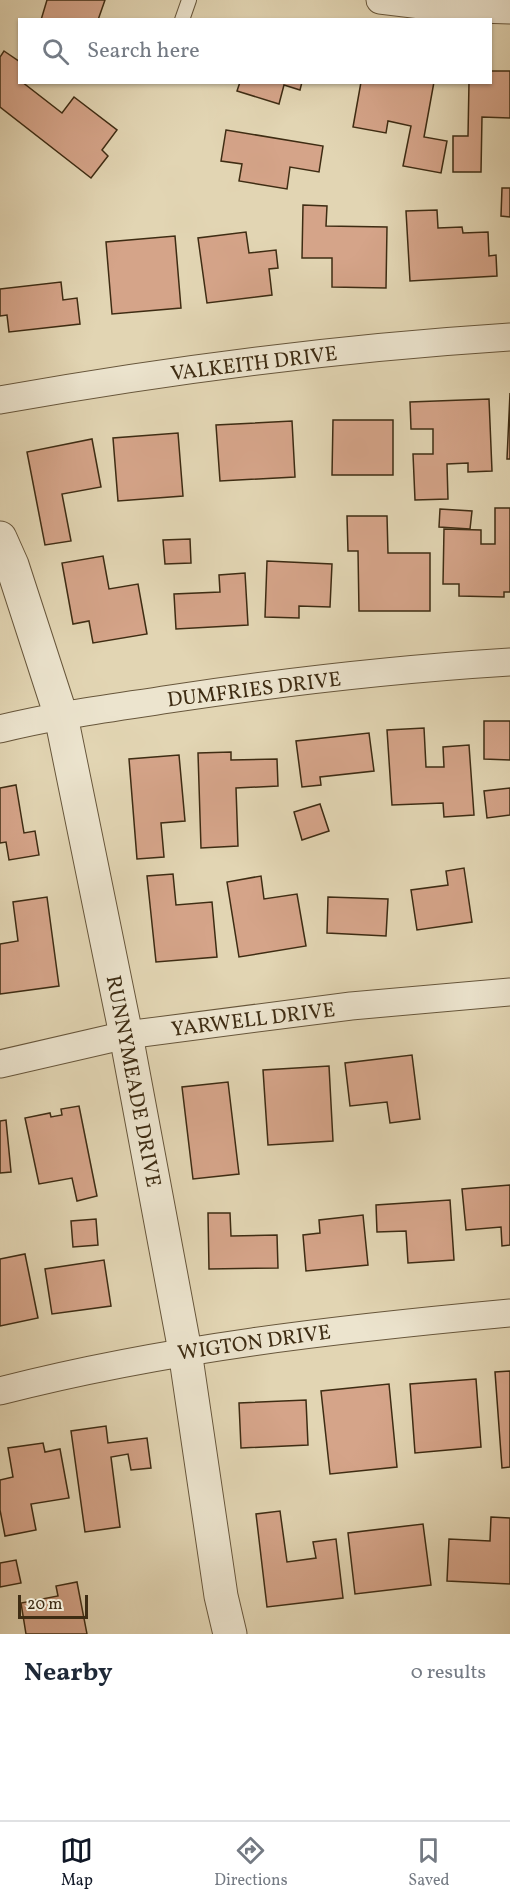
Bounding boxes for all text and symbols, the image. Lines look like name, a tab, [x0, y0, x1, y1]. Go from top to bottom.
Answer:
search box	[18, 18, 492, 84]
icon: search	[39, 35, 72, 68]
text: Search here	[87, 36, 200, 67]
street label: VALKEITH DRIVE	[169, 340, 339, 389]
street label: DUMFRIES DRIVE	[165, 665, 343, 716]
street label: RUNNYMEADE DRIVE	[98, 973, 167, 1190]
street label: YARWELL DRIVE	[170, 996, 337, 1045]
street label: WIGTON DRIVE	[176, 1318, 333, 1369]
scale bar	[18, 1592, 88, 1620]
text: 20 m	[27, 1594, 62, 1616]
text: Nearby	[24, 1655, 113, 1691]
text: 0 results	[411, 1659, 486, 1687]
tab: Map	[60, 1834, 93, 1892]
tab: Directions	[214, 1834, 288, 1892]
tab: Saved	[408, 1834, 450, 1892]

